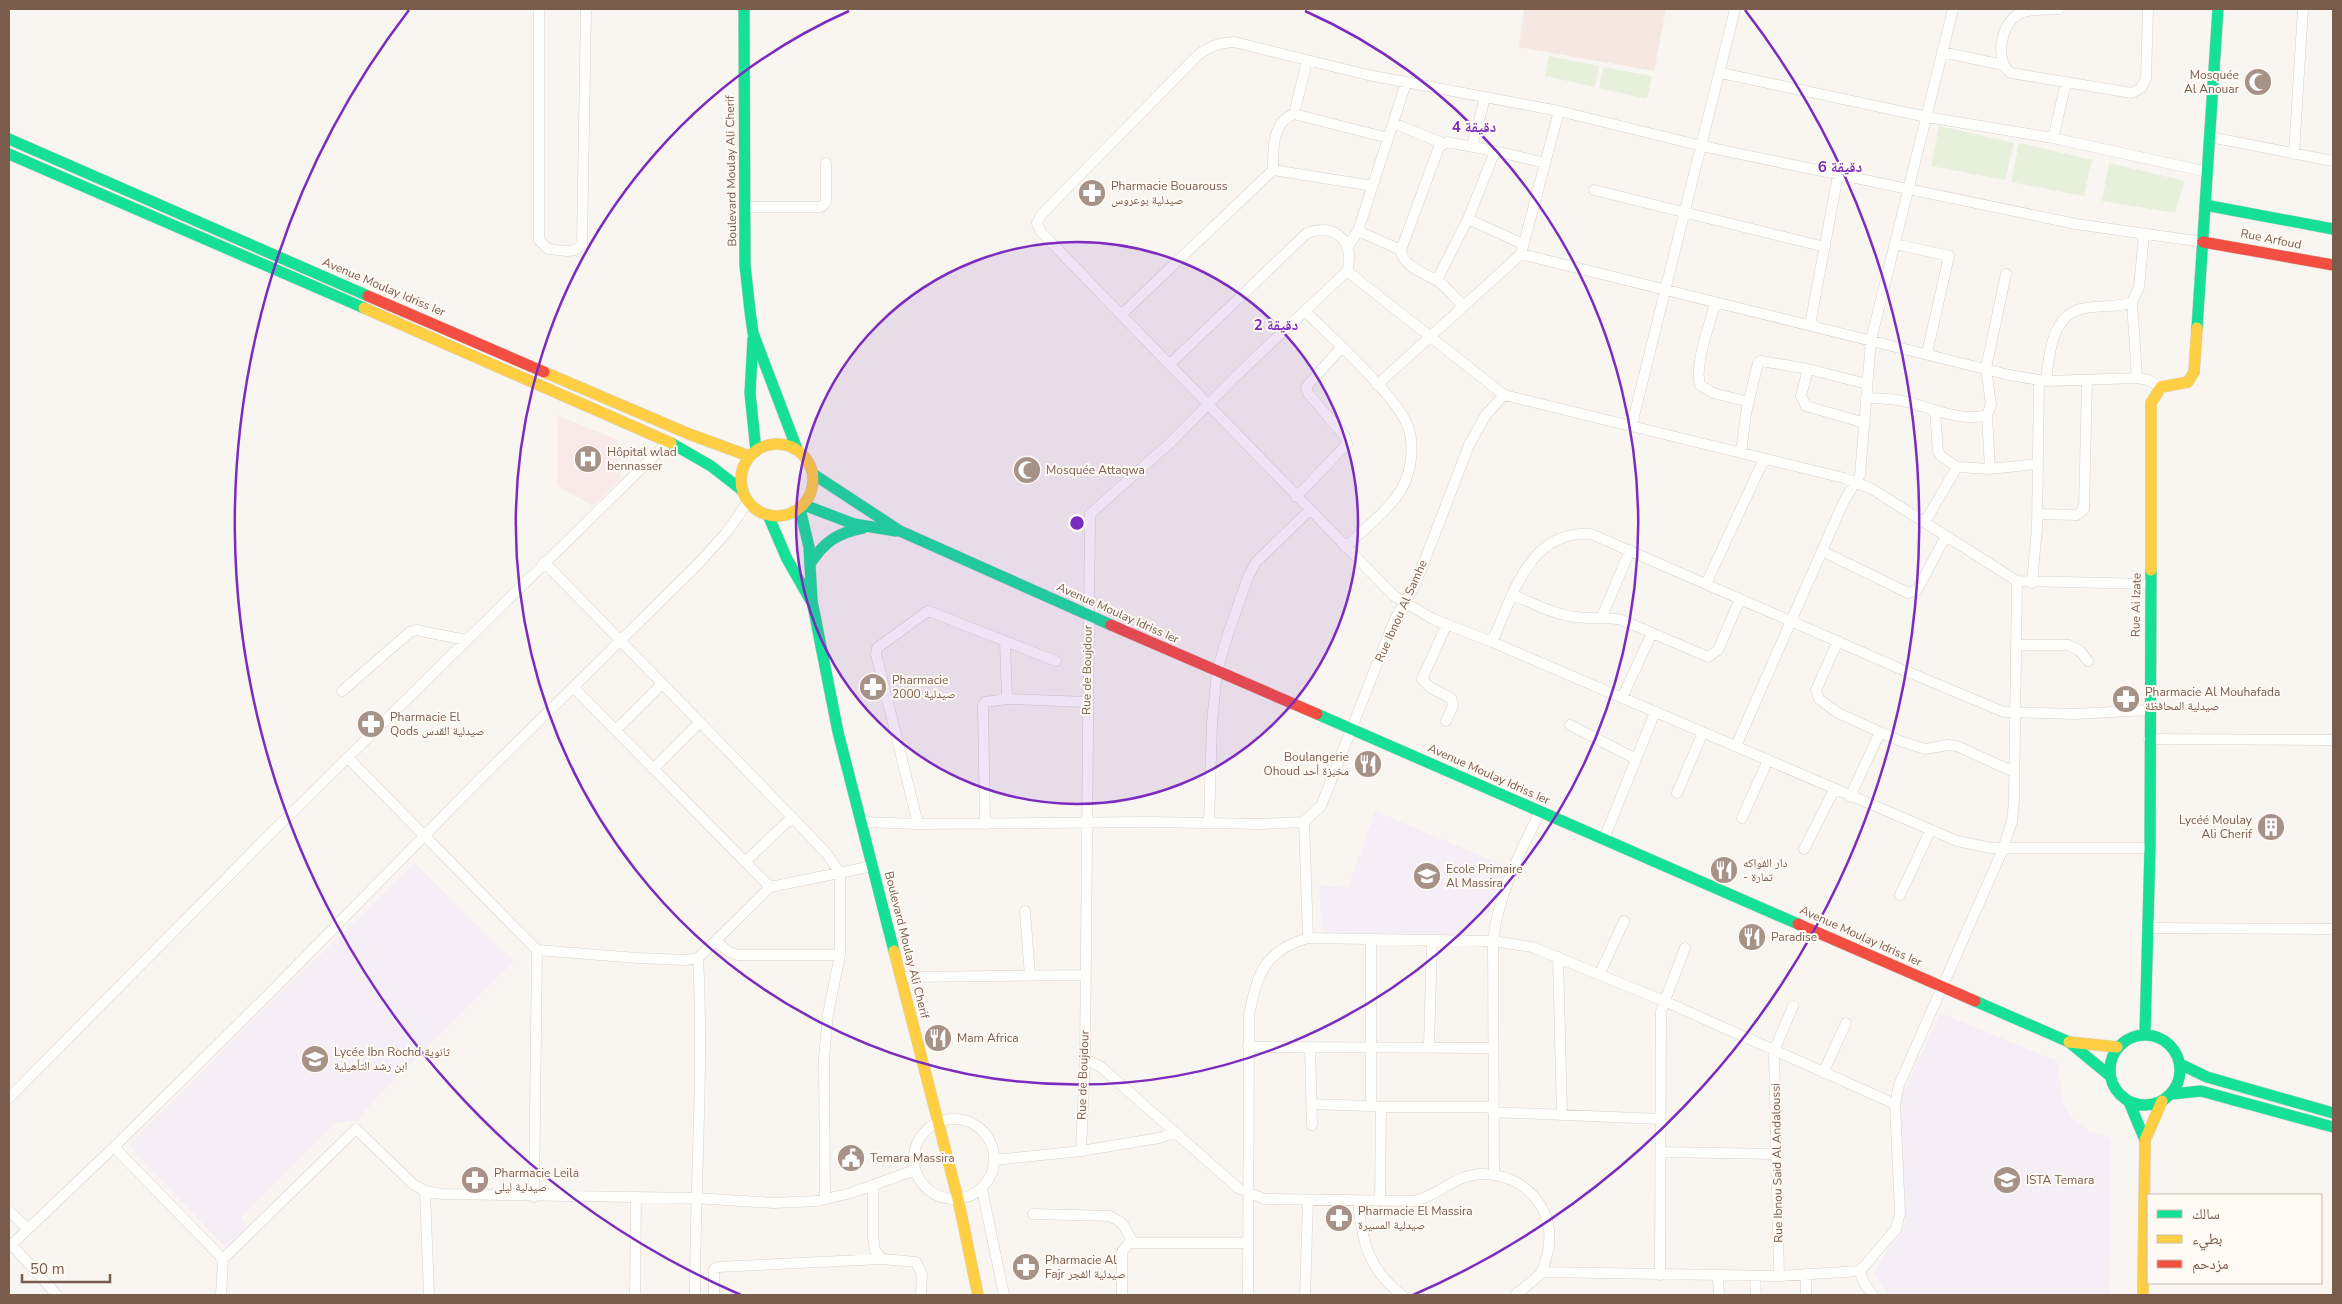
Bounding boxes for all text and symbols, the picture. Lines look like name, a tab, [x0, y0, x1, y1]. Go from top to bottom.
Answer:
place label: Mosquée Al Anouar	[2184, 67, 2240, 97]
mosque icon: Mosquée Al Anouar	[2243, 67, 2273, 97]
street label: Boulevard Moulay Ali Cherif	[722, 94, 740, 247]
text: 4 دقيقة	[1452, 117, 1496, 137]
text: 6 دقيقة	[1818, 157, 1862, 177]
pharmacy icon: Pharmacie Bouarouss صيدلية بوعروس	[1077, 178, 1107, 208]
place label: Pharmacie Bouarouss صيدلية بوعروس	[1111, 178, 1228, 208]
street label: Rue Arfoud	[2239, 225, 2303, 253]
street label: Avenue Moulay Idriss Ier	[320, 254, 449, 320]
text: 2 دقيقة	[1254, 315, 1298, 335]
hospital icon: Hôpital wlad bennasser	[573, 444, 603, 474]
place label: Hôpital wlad bennasser	[607, 444, 677, 474]
mosque icon: Mosquée Attaqwa	[1012, 455, 1042, 485]
place label: Mosquée Attaqwa	[1046, 462, 1145, 478]
centre of rings	[1068, 514, 1086, 532]
street label: Rue Ibnou Al Samhe	[1371, 557, 1431, 665]
street label: Rue Ai Izate	[2127, 573, 2145, 637]
street label: Avenue Moulay Idriss Ier	[1054, 579, 1182, 647]
street label: Rue de Boujdour	[1078, 624, 1096, 715]
pharmacy icon: Pharmacie 2000 صيدلية	[858, 672, 888, 702]
place label: Pharmacie 2000 صيدلية	[892, 672, 956, 702]
pharmacy icon: Pharmacie Al Mouhafada صيدلية المحافظة	[2111, 684, 2141, 714]
place label: Pharmacie Al Mouhafada صيدلية المحافظة	[2145, 684, 2280, 714]
pharmacy icon: Pharmacie El Qods صيدلية القدس	[356, 709, 386, 739]
place label: Pharmacie El Qods صيدلية القدس	[390, 709, 484, 739]
street label: Avenue Moulay Idriss Ier	[1425, 740, 1553, 808]
place label: Boulangerie Ohoud مخبزة أحد	[1264, 749, 1349, 779]
restaurant icon: Boulangerie Ohoud مخبزة أحد	[1353, 749, 1383, 779]
place label: Lycéé Moulay Ali Cherif	[2179, 812, 2253, 842]
building icon: Lycéé Moulay Ali Cherif	[2256, 812, 2286, 842]
restaurant icon: دار الفواكه - تمارة	[1709, 855, 1739, 885]
place label: دار الفواكه - تمارة	[1743, 855, 1787, 885]
school or university icon: Ecole Primaire Al Massira	[1412, 861, 1442, 891]
place label: Ecole Primaire Al Massira	[1446, 861, 1523, 891]
street label: Boulevard Moulay Ali Cherif	[881, 870, 933, 1021]
street label: Avenue Moulay Idriss Ier	[1797, 902, 1925, 970]
restaurant icon: Paradise	[1737, 922, 1767, 952]
place label: Paradise	[1771, 929, 1817, 945]
restaurant icon: Mam Africa	[923, 1023, 953, 1053]
street label: Rue de Boujdour	[1073, 1029, 1093, 1120]
place label: Mam Africa	[957, 1030, 1019, 1046]
school or university icon: Lycée Ibn Rochd ثانوية ابن رشد التأهيلية	[300, 1044, 330, 1074]
place label: Lycée Ibn Rochd ثانوية ابن رشد التأهيلية	[334, 1044, 451, 1074]
street label: Rue Ibnou Said Al Andaloussi	[1768, 1083, 1786, 1243]
public building icon: Temara Massira	[836, 1143, 866, 1173]
place label: Temara Massira	[870, 1150, 955, 1166]
pharmacy icon: Pharmacie Leila صيدلية ليلى	[460, 1165, 490, 1195]
place label: Pharmacie Leila صيدلية ليلى	[494, 1165, 579, 1195]
school or university icon: ISTA Temara	[1992, 1165, 2022, 1195]
place label: ISTA Temara	[2026, 1172, 2094, 1188]
legend	[2147, 1194, 2322, 1284]
pharmacy icon: Pharmacie El Massira صيدلية المسيرة	[1324, 1203, 1354, 1233]
place label: Pharmacie El Massira صيدلية المسيرة	[1358, 1203, 1473, 1233]
text: سالك	[2192, 1204, 2220, 1224]
text: بطيء	[2192, 1229, 2222, 1251]
scale bar	[22, 1252, 110, 1284]
pharmacy icon: Pharmacie Al Fajr صيدلية الفجر	[1011, 1252, 1041, 1282]
place label: Pharmacie Al Fajr صيدلية الفجر	[1045, 1252, 1126, 1282]
text: مزدحم	[2192, 1254, 2229, 1274]
text: 50 m	[30, 1259, 65, 1279]

